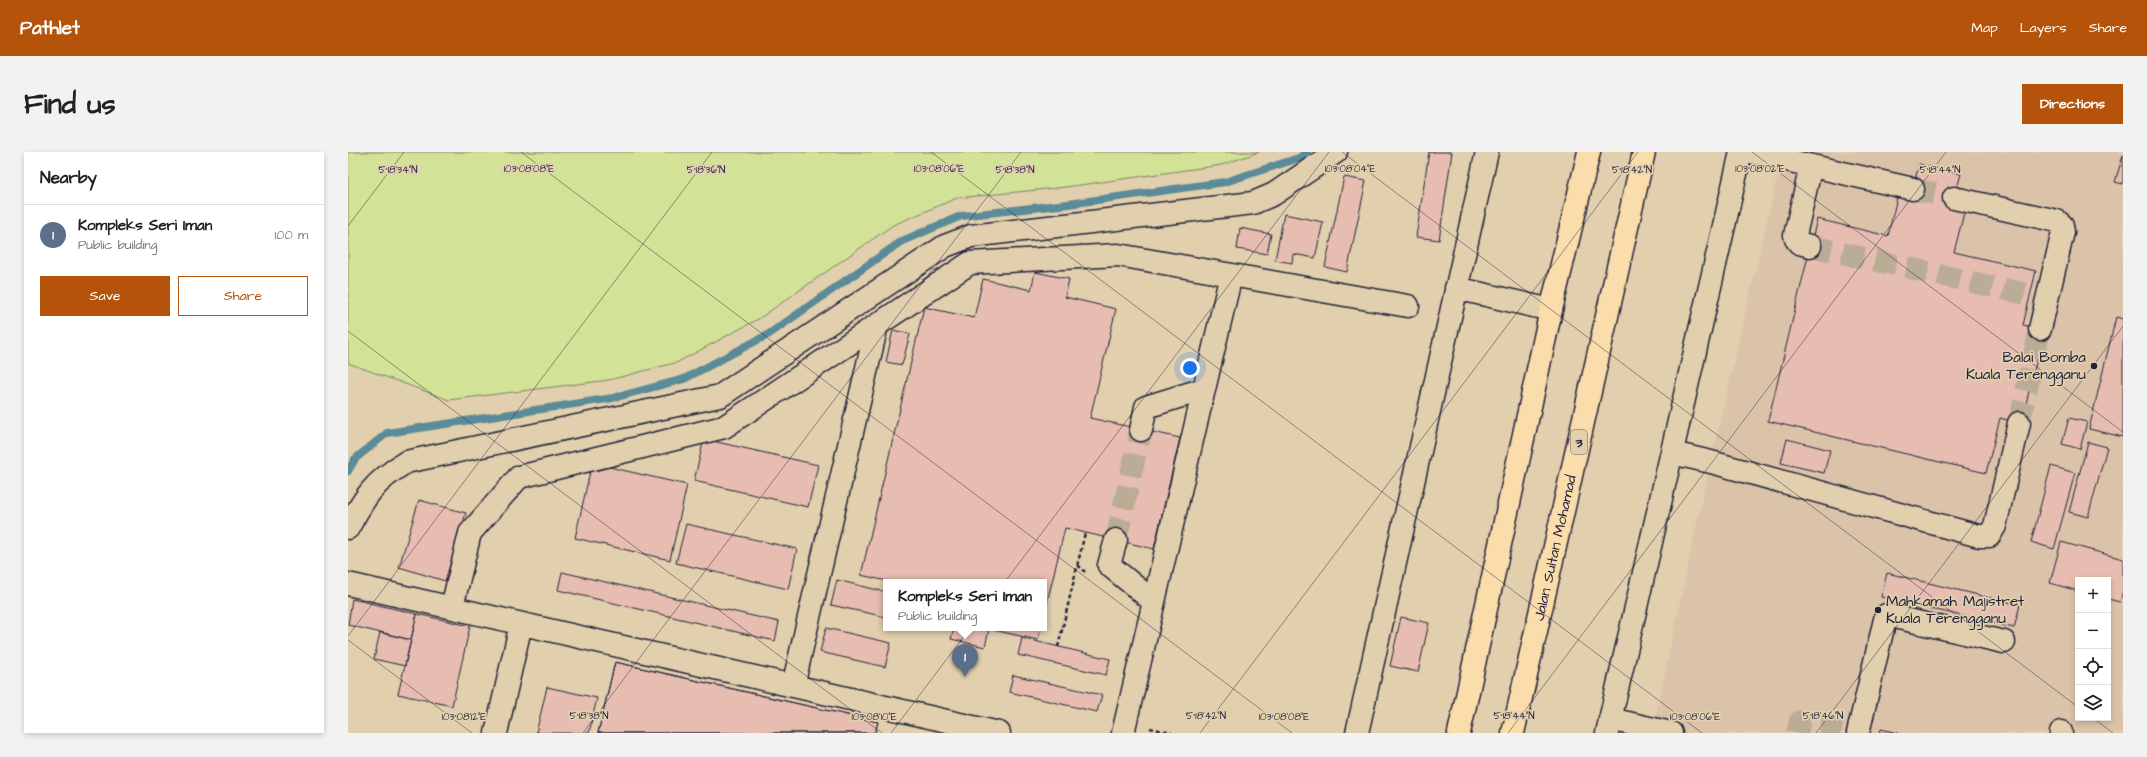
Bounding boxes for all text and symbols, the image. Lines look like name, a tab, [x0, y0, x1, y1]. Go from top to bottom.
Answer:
text: Pathlet	[20, 15, 80, 42]
text: Map	[1971, 18, 1998, 38]
text: Layers	[2020, 18, 2067, 38]
text: Share	[2089, 18, 2127, 38]
button: Directions	[2022, 84, 2123, 124]
text: Find us	[24, 85, 115, 124]
text: 103°08'08"E	[504, 162, 554, 176]
text: 103°08'06"E	[914, 162, 964, 176]
text: 103°08'04"E	[1325, 162, 1375, 176]
text: 103°08'02"E	[1735, 162, 1785, 176]
text: 5°18'34"N	[378, 163, 418, 177]
text: 5°18'36"N	[687, 163, 725, 177]
text: 5°18'38"N	[996, 163, 1034, 177]
text: 5°18'42"N	[1612, 163, 1652, 177]
text: 5°18'44"N	[1920, 163, 1960, 177]
text: Nearby	[40, 166, 97, 190]
text: Kompleks Seri Iman	[78, 215, 212, 236]
text: 1	[52, 226, 54, 244]
text: 100 m	[275, 226, 308, 244]
text: Public building	[78, 236, 157, 254]
button: Save	[40, 276, 170, 316]
button: Share	[178, 276, 308, 316]
place label: Balai Bomba Kuala Terengganu	[1966, 347, 2086, 386]
your location	[1180, 358, 1200, 378]
marker: Balai Bomba Kuala Terengganu	[2089, 361, 2099, 371]
road number: 3	[1571, 430, 1587, 454]
street label: Jalan Sultan Mohamad	[1529, 473, 1582, 623]
map controls	[2075, 577, 2111, 721]
button: +	[2075, 577, 2111, 613]
popup	[883, 579, 1047, 631]
text: Kompleks Seri Iman	[898, 586, 1032, 607]
place label: Mahkamah Majistret Kuala Terengganu	[1886, 591, 2024, 630]
marker: Mahkamah Majistret Kuala Terengganu	[1873, 605, 1883, 615]
text: Public building	[898, 607, 977, 625]
button: −	[2075, 613, 2111, 649]
pin: 1	[952, 644, 978, 677]
button: locate	[2075, 649, 2111, 685]
button: layers	[2075, 685, 2111, 721]
text: 5°18'38"N	[570, 709, 608, 723]
text: 5°18'42"N	[1186, 709, 1226, 723]
text: 5°18'44"N	[1494, 709, 1534, 723]
text: 5°18'46"N	[1803, 709, 1843, 723]
text: 103°08'12"E	[442, 710, 486, 724]
text: 103°08'10"E	[851, 710, 897, 724]
text: 103°08'08"E	[1259, 710, 1309, 724]
text: 103°08'06"E	[1670, 710, 1720, 724]

